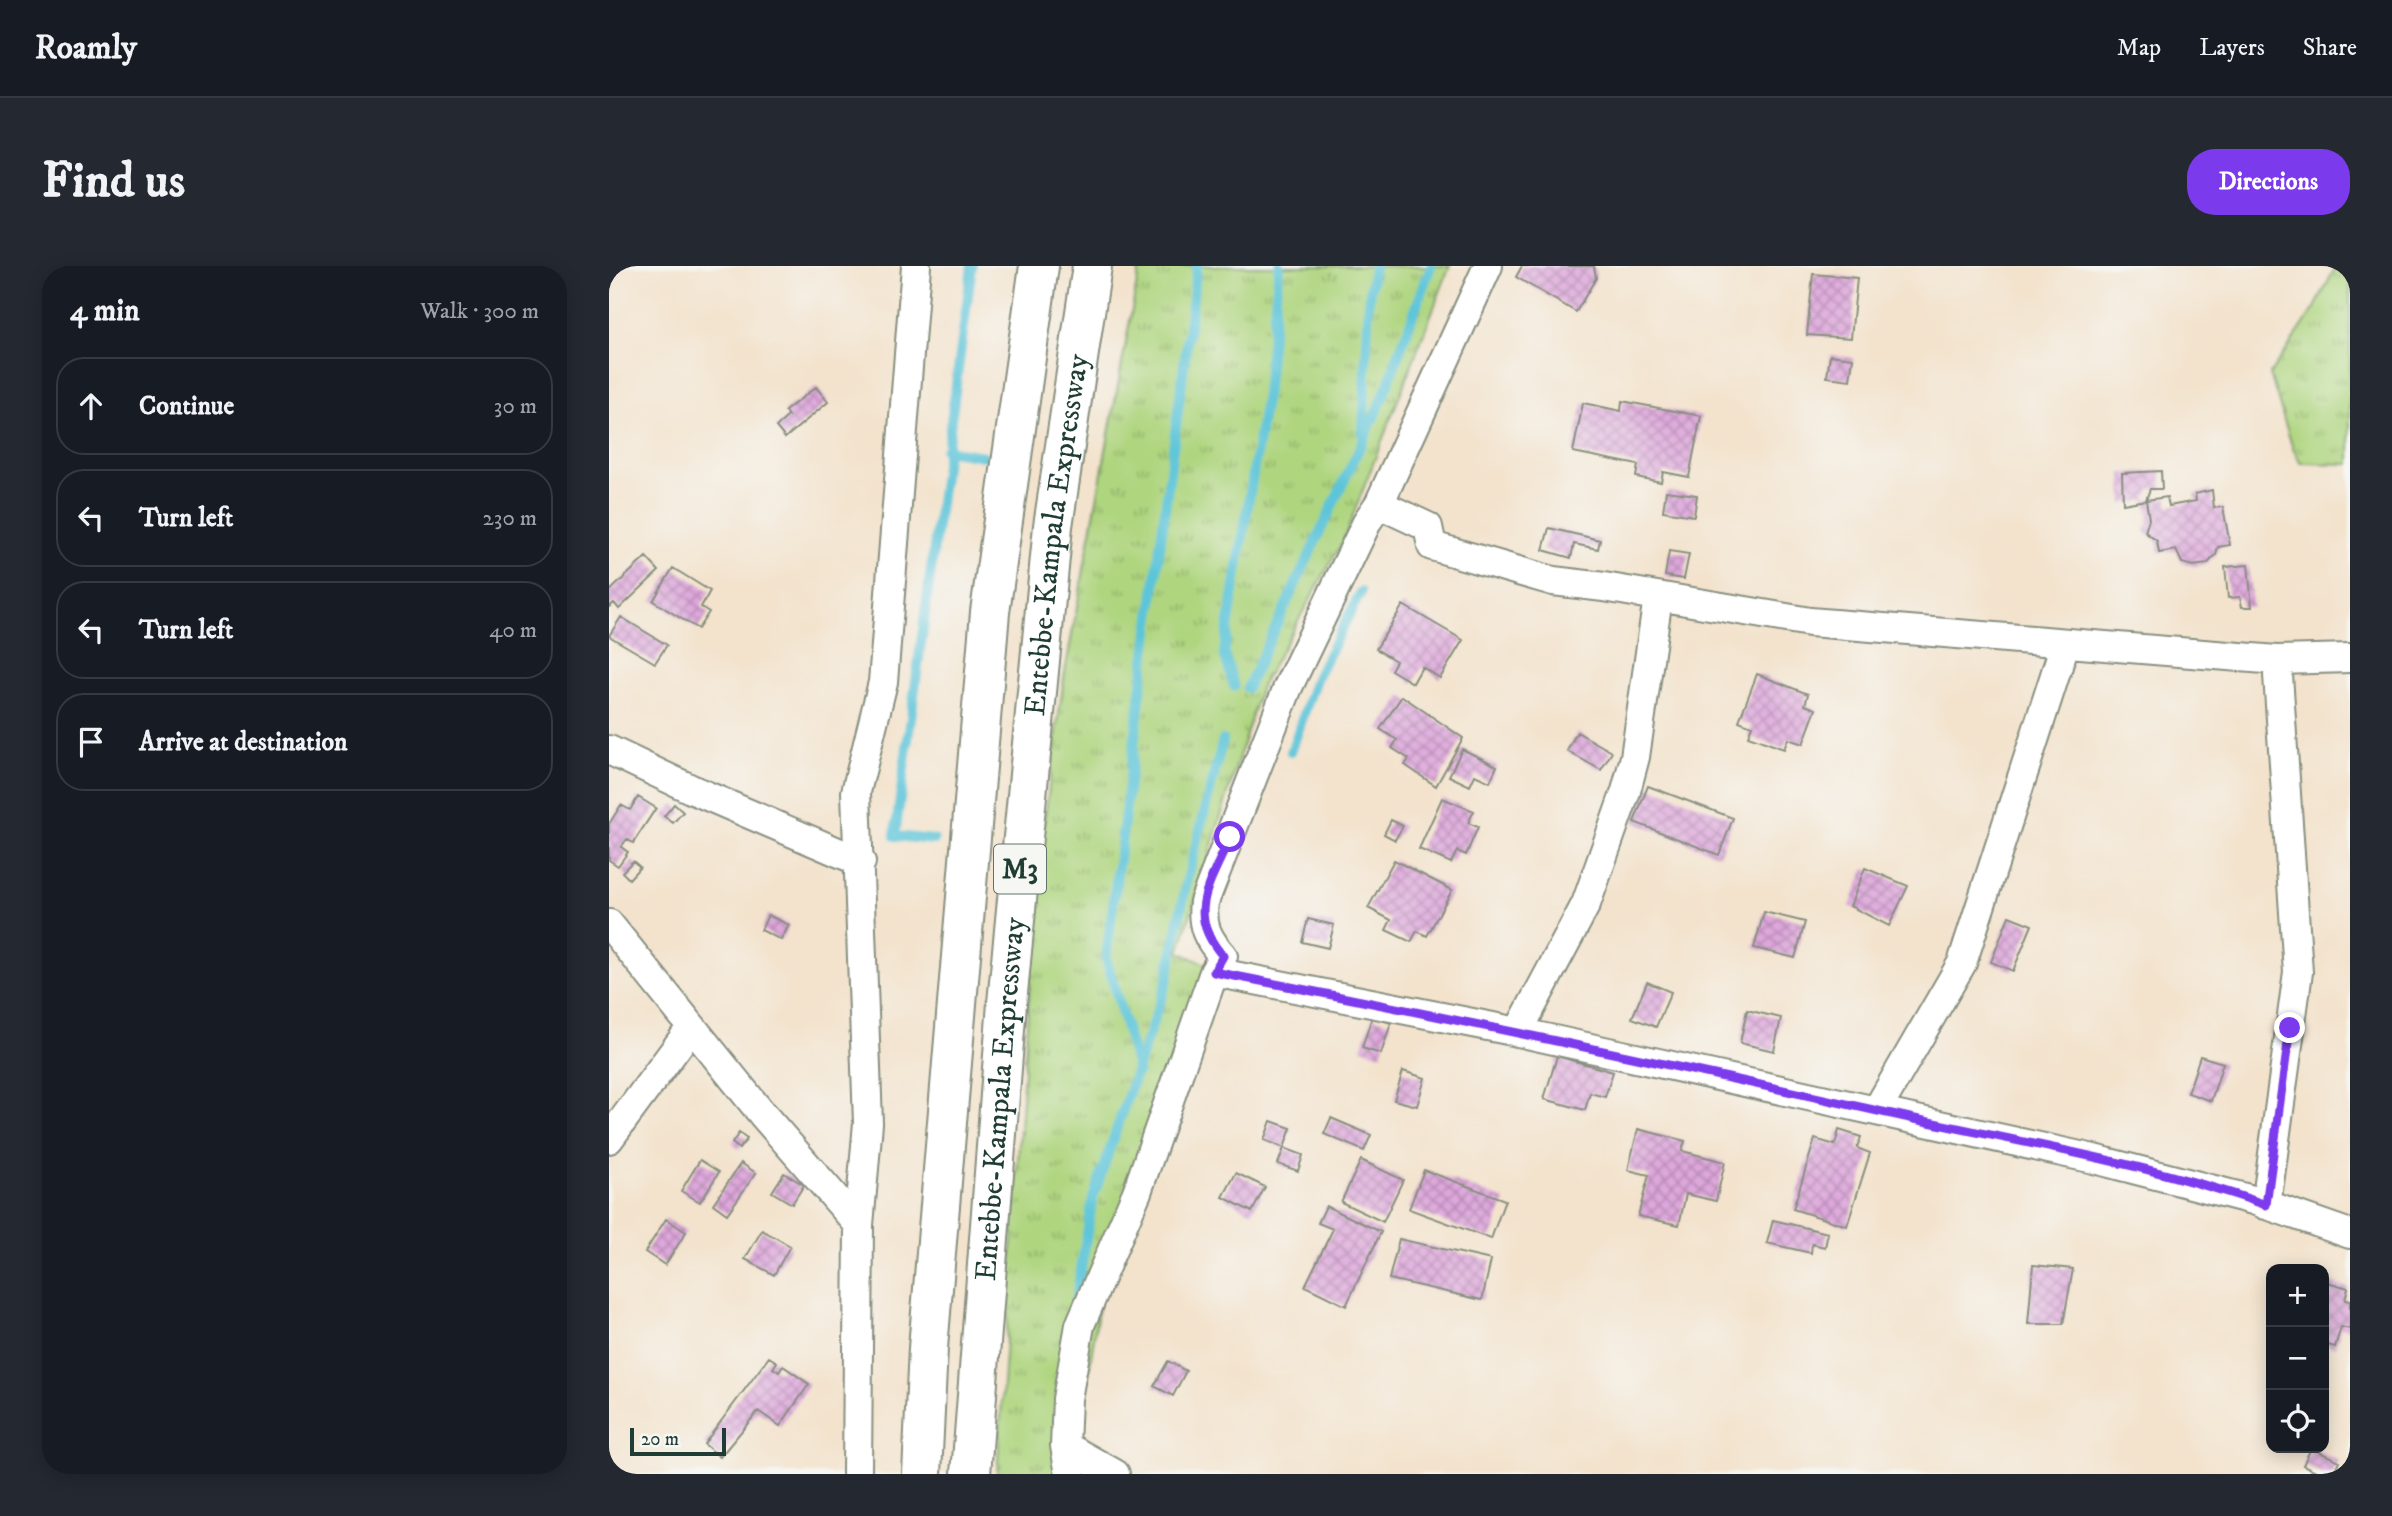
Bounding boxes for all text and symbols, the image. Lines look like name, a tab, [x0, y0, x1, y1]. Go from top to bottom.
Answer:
text: Roamly	[35, 28, 137, 69]
text: Map	[2117, 33, 2161, 63]
text: Layers	[2199, 33, 2265, 63]
text: Share	[2303, 33, 2357, 63]
button: Directions	[2187, 149, 2350, 215]
text: Find us	[42, 151, 185, 213]
text: 4 min	[70, 293, 140, 330]
text: Walk · 300 m	[420, 297, 539, 326]
street label: Entebbe-Kampala Expressway	[1016, 351, 1097, 718]
icon: ahead	[72, 387, 110, 425]
text: Continue	[139, 390, 234, 423]
text: 30 m	[494, 392, 537, 421]
icon: left	[72, 499, 110, 537]
text: Turn left	[139, 502, 233, 535]
text: 230 m	[483, 504, 537, 533]
icon: left	[72, 611, 110, 649]
text: Turn left	[139, 614, 233, 647]
text: 40 m	[489, 616, 537, 645]
icon: arrive	[72, 723, 110, 761]
text: Arrive at destination	[139, 726, 348, 759]
route start	[1214, 821, 1245, 852]
road number: M3	[994, 844, 1046, 894]
street label: Entebbe-Kampala Expressway	[967, 915, 1034, 1282]
route end	[2274, 1012, 2305, 1043]
map controls	[2266, 1264, 2329, 1453]
button: +	[2266, 1264, 2329, 1327]
button: −	[2266, 1327, 2329, 1390]
button: locate	[2266, 1390, 2329, 1453]
scale bar	[630, 1425, 726, 1457]
text: 20 m	[641, 1428, 679, 1451]

